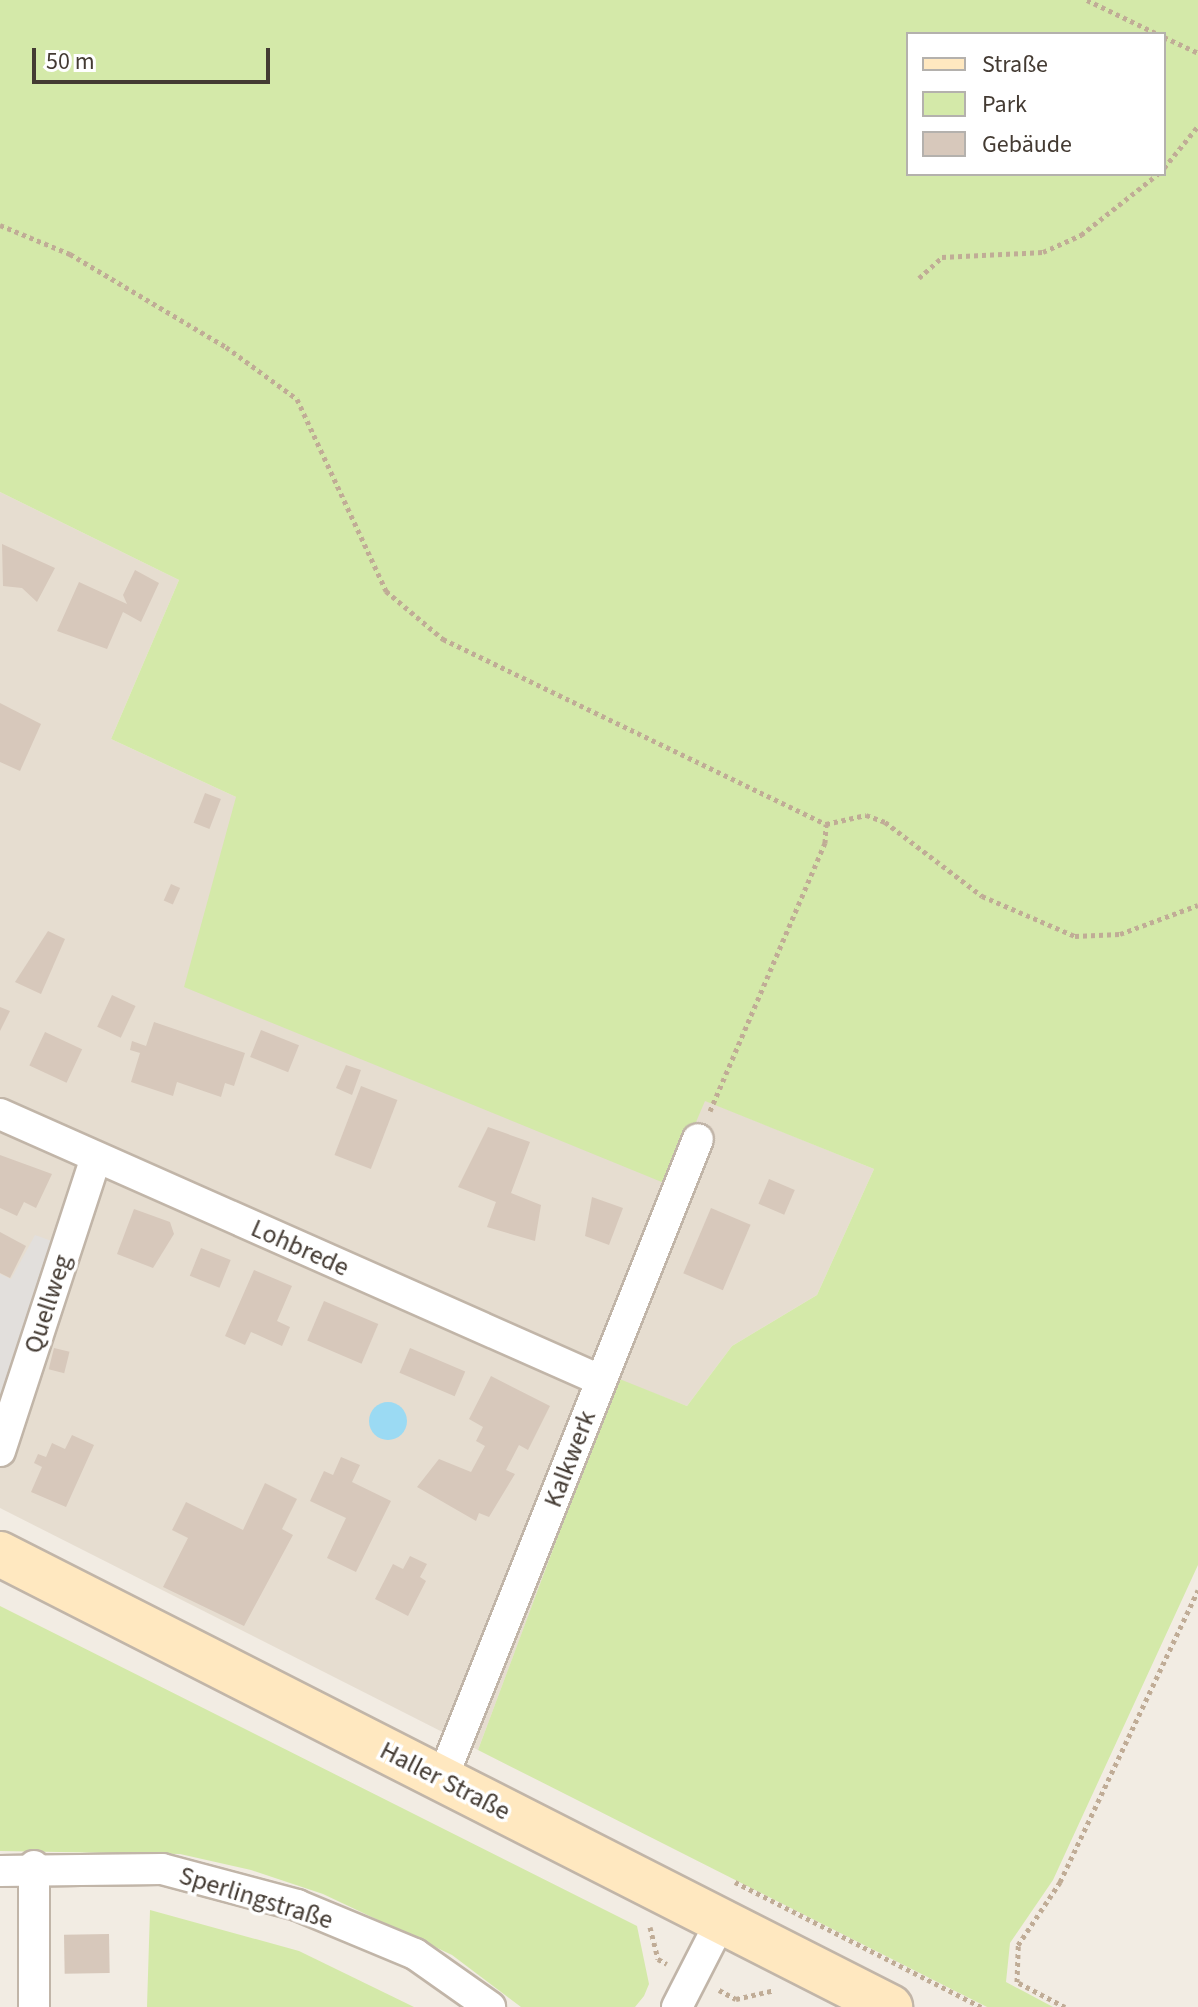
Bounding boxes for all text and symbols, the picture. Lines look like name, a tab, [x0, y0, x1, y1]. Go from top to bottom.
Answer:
scale bar	[36, 32, 274, 82]
legend	[906, 32, 1166, 176]
text: 50 m	[46, 44, 95, 79]
text: Straße	[982, 47, 1048, 82]
text: Park	[982, 87, 1027, 122]
text: Gebäude	[982, 127, 1072, 162]
street label: Lohbrede	[246, 1213, 354, 1283]
street label: Quellweg	[17, 1251, 79, 1357]
street label: Kalkwerk	[537, 1406, 603, 1512]
street label: Haller Straße	[375, 1735, 515, 1827]
street label: Sperlingstraße	[175, 1860, 337, 1936]

